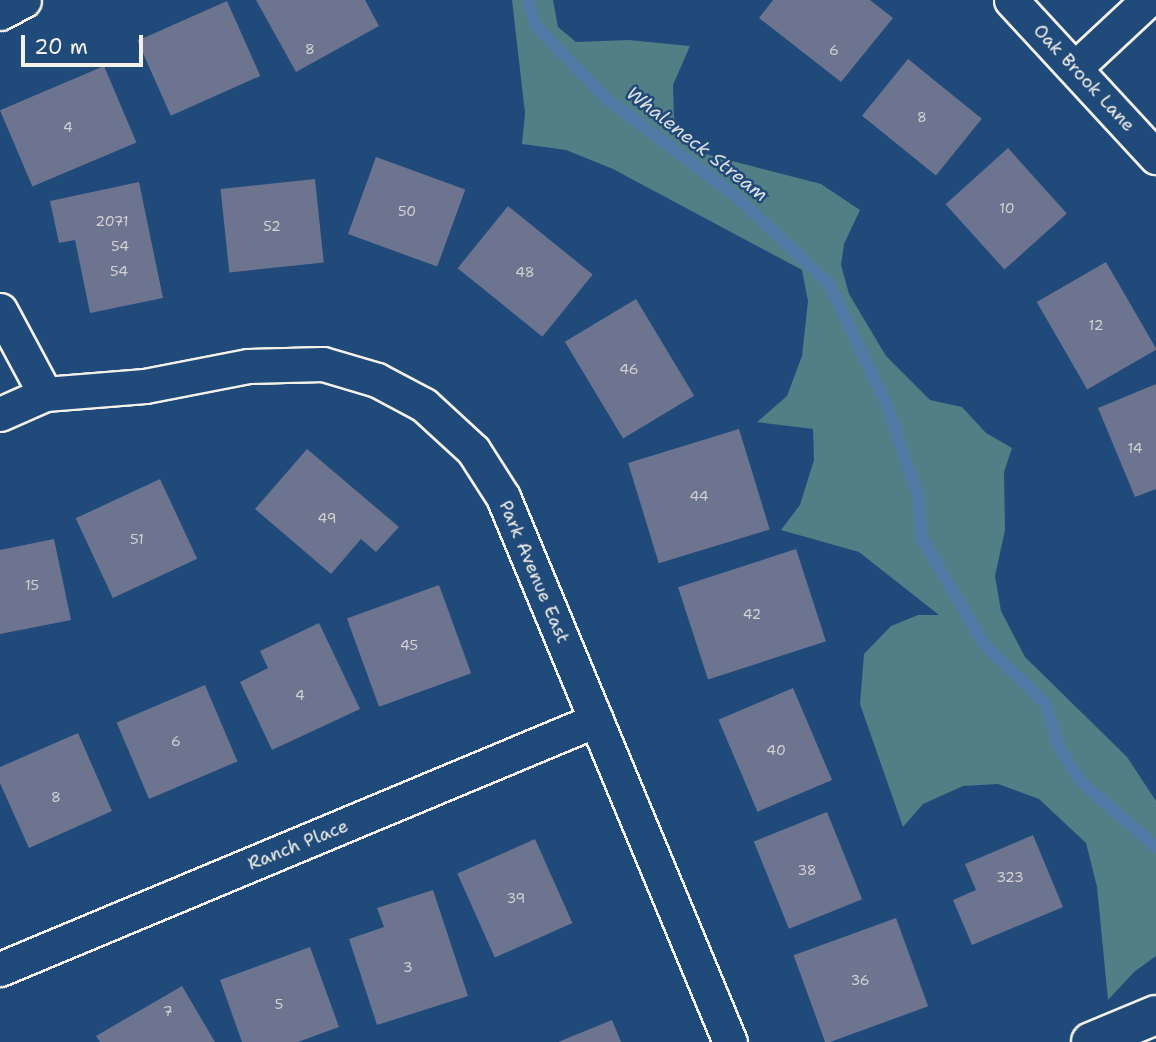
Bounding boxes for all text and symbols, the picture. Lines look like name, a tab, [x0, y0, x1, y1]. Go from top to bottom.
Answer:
street label: Oak Brook Lane	[1029, 20, 1139, 136]
scale bar	[24, 21, 147, 65]
text: 20 m	[34, 33, 88, 61]
house number: 8	[305, 41, 315, 57]
house number: 6	[829, 42, 839, 58]
water label: Whaleneck Stream	[622, 82, 772, 206]
house number: 8	[917, 109, 927, 125]
house number: 4	[63, 119, 73, 135]
house number: 10	[999, 200, 1015, 216]
house number: 50	[398, 203, 416, 219]
house number: 2071	[95, 213, 129, 229]
house number: 52	[263, 218, 281, 234]
house number: 54	[111, 238, 129, 254]
house number: 54	[110, 263, 128, 279]
house number: 48	[515, 264, 535, 280]
house number: 12	[1089, 317, 1103, 333]
house number: 46	[619, 361, 639, 377]
house number: 14	[1127, 440, 1143, 456]
house number: 44	[689, 488, 709, 504]
street label: Park Avenue East	[494, 497, 574, 647]
house number: 49	[318, 510, 336, 526]
house number: 51	[130, 531, 144, 547]
house number: 15	[25, 577, 39, 593]
house number: 42	[743, 606, 761, 622]
house number: 45	[400, 637, 418, 653]
house number: 4	[295, 687, 305, 703]
house number: 6	[171, 733, 181, 749]
house number: 40	[766, 742, 786, 758]
house number: 8	[51, 789, 61, 805]
street label: Ranch Place	[245, 815, 351, 875]
house number: 38	[797, 862, 817, 878]
house number: 323	[996, 869, 1024, 885]
house number: 39	[507, 890, 525, 906]
house number: 3	[403, 959, 413, 975]
house number: 36	[850, 972, 870, 988]
house number: 5	[275, 996, 283, 1012]
house number: 7	[163, 1003, 173, 1019]

